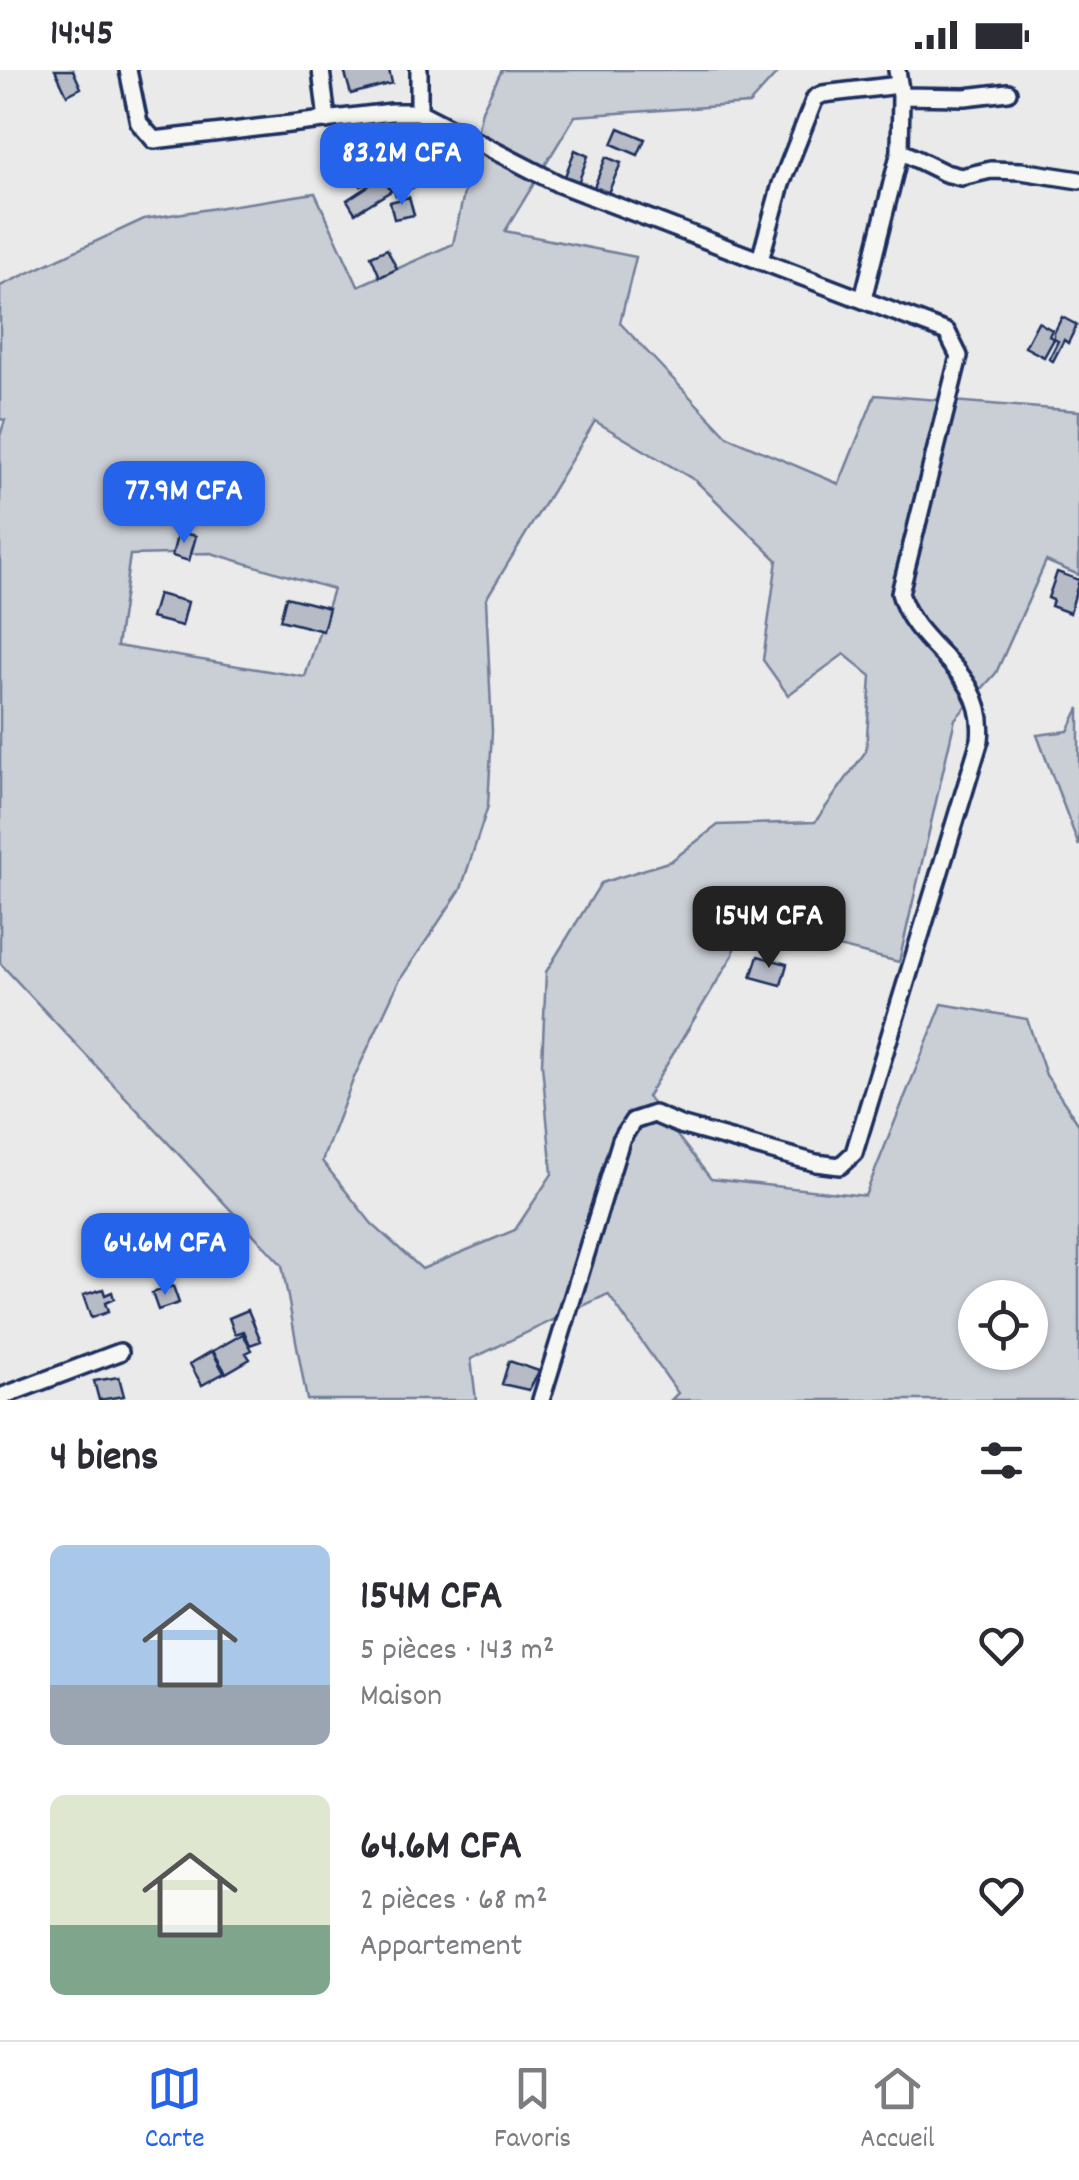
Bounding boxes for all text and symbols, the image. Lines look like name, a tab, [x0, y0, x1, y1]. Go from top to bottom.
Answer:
text: 14:45	[50, 8, 114, 63]
pin: 83.2M CFA	[288, 123, 516, 208]
text: 83.2M CFA	[342, 132, 462, 178]
pin: 77.9M CFA	[70, 461, 298, 546]
text: 77.9M CFA	[125, 470, 243, 516]
pin: 154M CFA	[666, 886, 872, 971]
text: 154M CFA	[715, 895, 823, 941]
pin: 64.6M CFA	[51, 1213, 279, 1298]
text: 64.6M CFA	[103, 1222, 227, 1268]
map controls	[958, 1280, 1048, 1370]
button: locate	[958, 1280, 1048, 1370]
text: 4 biens	[50, 1430, 159, 1490]
icon: filters	[974, 1433, 1029, 1488]
text: 154M CFA	[360, 1569, 503, 1629]
icon: home	[130, 1585, 250, 1705]
icon: heart	[974, 1618, 1029, 1673]
text: 5 pièces · 143 m²	[360, 1629, 554, 1675]
text: Maison	[360, 1675, 442, 1721]
text: 64.6M CFA	[360, 1819, 522, 1879]
icon: home	[130, 1835, 250, 1955]
icon: heart	[974, 1868, 1029, 1923]
text: 2 pièces · 68 m²	[360, 1879, 548, 1925]
text: Appartement	[360, 1925, 522, 1971]
tab: Carte	[145, 2061, 205, 2161]
tab: Favoris	[494, 2061, 571, 2161]
tab: Accueil	[860, 2061, 934, 2161]

